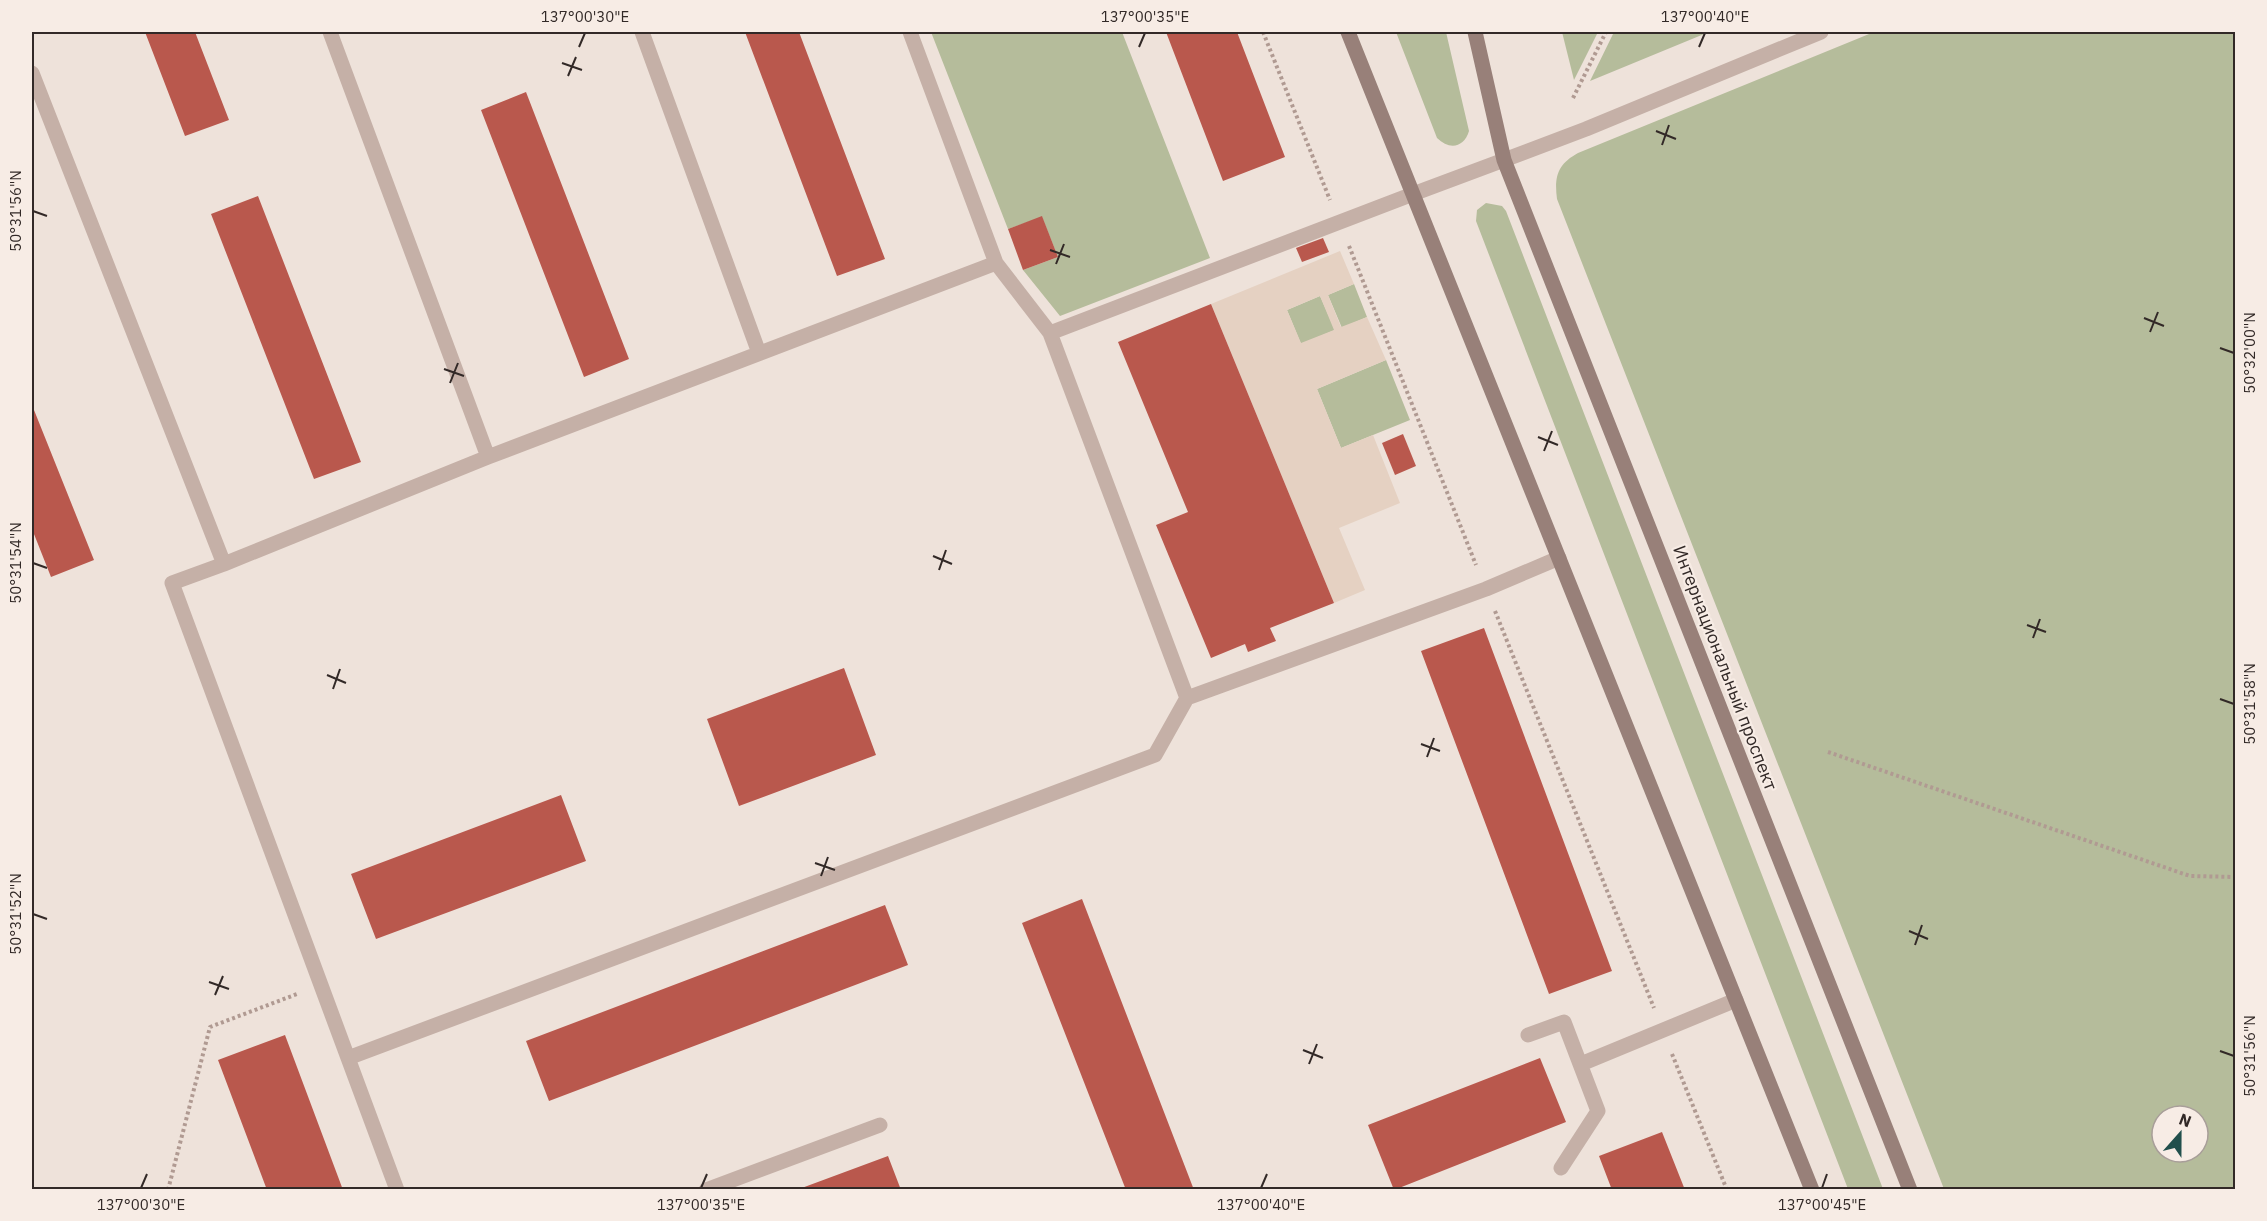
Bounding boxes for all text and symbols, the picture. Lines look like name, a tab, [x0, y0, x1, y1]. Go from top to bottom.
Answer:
text: 137°00'30"E	[541, 7, 629, 26]
text: 137°00'35"E	[1101, 7, 1189, 26]
text: 137°00'40"E	[1661, 7, 1749, 26]
text: 50°31'56"N	[6, 170, 25, 252]
text: 50°32'00"N	[2240, 312, 2259, 394]
text: 50°31'54"N	[6, 522, 25, 604]
street label: Интернациональный проспект	[1668, 542, 1783, 794]
text: 50°31'58"N	[2240, 663, 2259, 745]
text: 50°31'52"N	[6, 873, 25, 955]
text: 50°31'56"N	[2240, 1015, 2259, 1097]
north arrow	[2150, 1104, 2210, 1164]
text: N	[2176, 1109, 2194, 1131]
text: 137°00'30"E	[97, 1195, 185, 1214]
text: 137°00'35"E	[657, 1195, 745, 1214]
text: 137°00'40"E	[1217, 1195, 1305, 1214]
text: 137°00'45"E	[1778, 1195, 1866, 1214]

